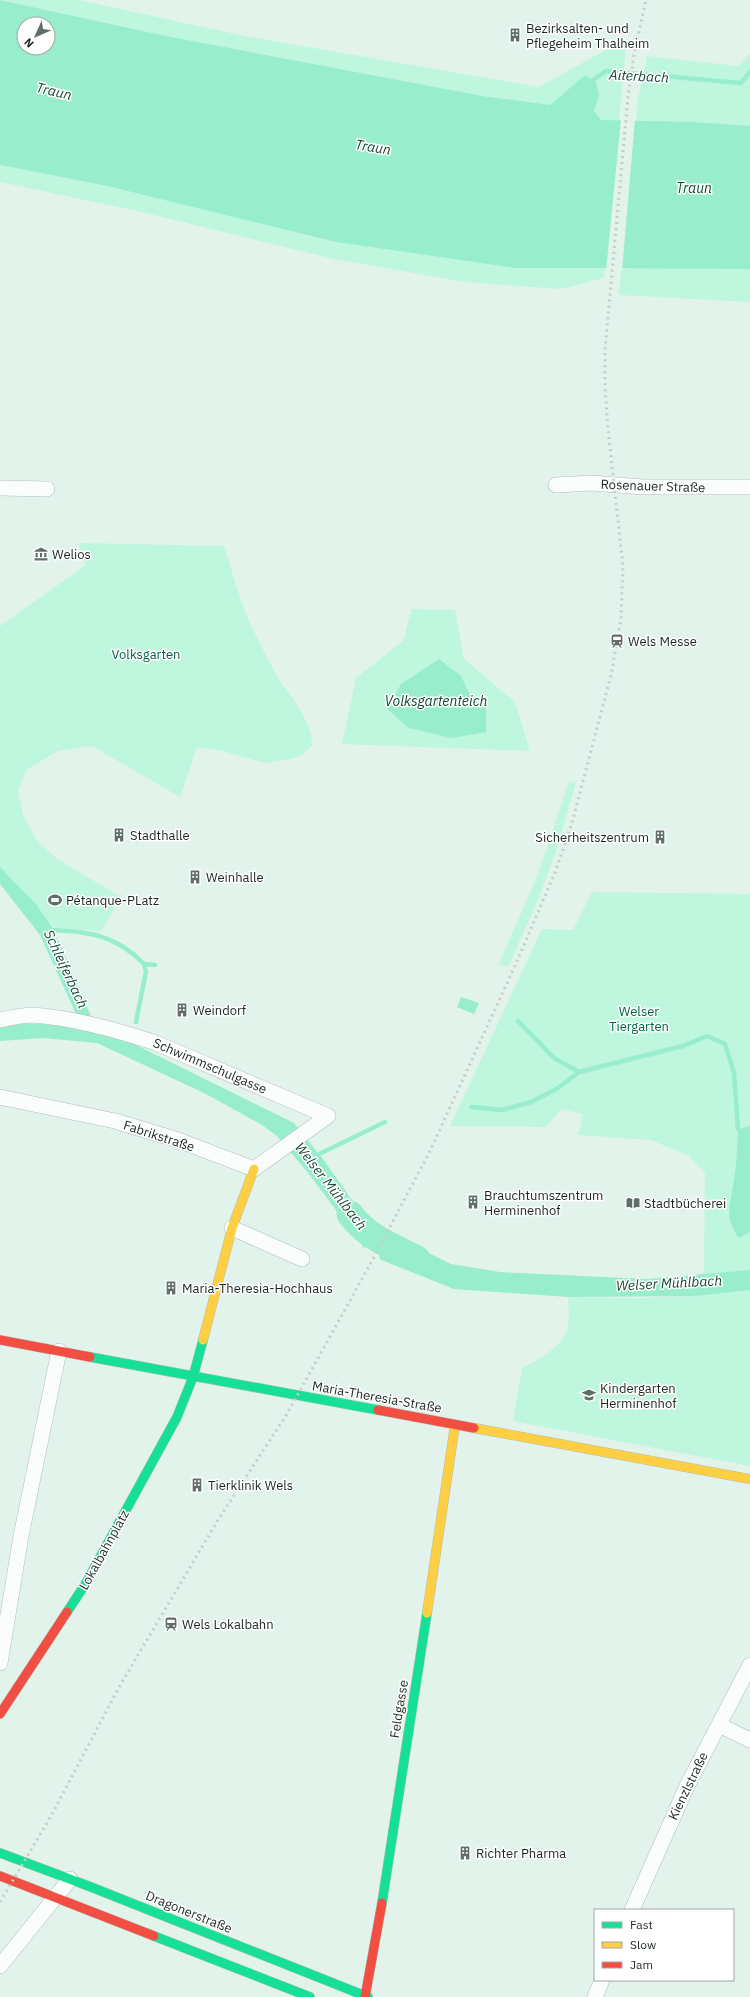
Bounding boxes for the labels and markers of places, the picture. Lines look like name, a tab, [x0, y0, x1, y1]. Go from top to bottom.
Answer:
place label: Bezirksalten- und Pflegeheim Thalheim	[526, 20, 649, 52]
building icon: Bezirksalten- und Pflegeheim Thalheim	[507, 27, 523, 43]
museum icon: Welios	[33, 546, 49, 562]
place label: Welios	[52, 546, 91, 563]
station icon: Wels Messe	[609, 633, 625, 649]
place label: Wels Messe	[628, 633, 697, 650]
building icon: Stadthalle	[111, 827, 127, 843]
place label: Stadthalle	[130, 827, 190, 844]
place label: Sicherheitszentrum	[535, 829, 649, 846]
building icon: Sicherheitszentrum	[652, 829, 668, 845]
building icon: Weinhalle	[187, 869, 203, 885]
place label: Weinhalle	[206, 869, 264, 886]
sports icon: Pétanque-PLatz	[47, 892, 63, 908]
place label: Pétanque-PLatz	[66, 892, 159, 909]
building icon: Weindorf	[174, 1002, 190, 1018]
place label: Weindorf	[193, 1002, 246, 1019]
place label: Brauchtumszentrum Herminenhof	[484, 1187, 603, 1219]
building icon: Brauchtumszentrum Herminenhof	[465, 1194, 481, 1210]
library icon: Stadtbücherei	[625, 1195, 641, 1211]
place label: Stadtbücherei	[644, 1195, 726, 1212]
building icon: Maria-Theresia-Hochhaus	[163, 1280, 179, 1296]
place label: Maria-Theresia-Hochhaus	[182, 1280, 333, 1297]
place label: Kindergarten Herminenhof	[600, 1380, 676, 1412]
school or university icon: Kindergarten Herminenhof	[581, 1387, 597, 1403]
building icon: Tierklinik Wels	[189, 1477, 205, 1493]
place label: Tierklinik Wels	[208, 1477, 293, 1494]
station icon: Wels Lokalbahn	[163, 1616, 179, 1632]
place label: Wels Lokalbahn	[182, 1616, 274, 1633]
building icon: Richter Pharma	[457, 1845, 473, 1861]
place label: Richter Pharma	[476, 1845, 566, 1862]

